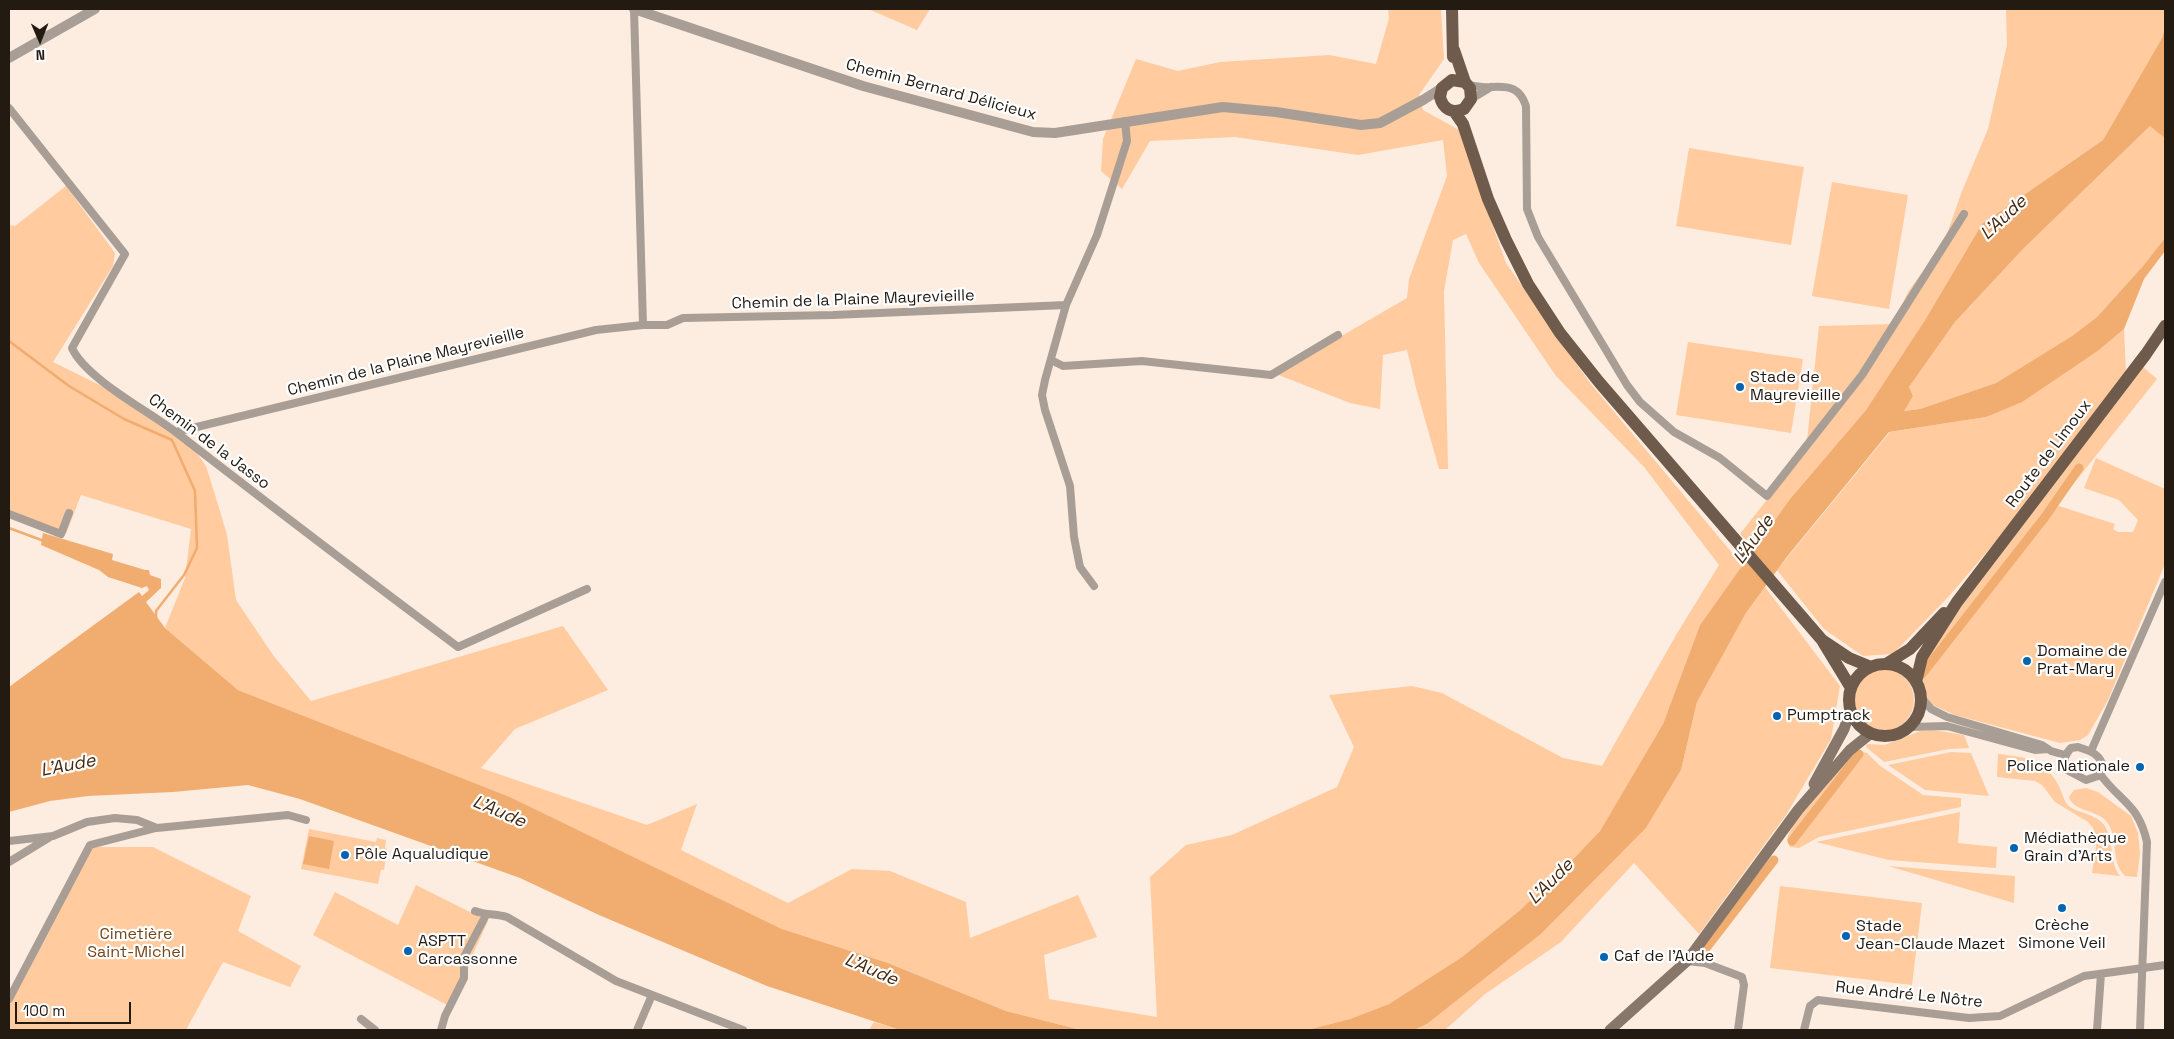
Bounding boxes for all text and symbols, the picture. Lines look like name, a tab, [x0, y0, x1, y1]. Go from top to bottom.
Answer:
north arrow	[15, 15, 65, 65]
text: N	[35, 46, 45, 64]
street label: Chemin Bernard Délicieux	[844, 55, 1038, 125]
water label: L'Aude	[1976, 191, 2032, 245]
street label: Chemin de la Plaine Mayrevieille	[731, 286, 975, 314]
street label: Chemin de la Plaine Mayrevieille	[286, 323, 526, 401]
place label: Stade de Mayrevieille	[1750, 368, 1841, 406]
marker: Stade de Mayrevieille	[1734, 381, 1746, 393]
street label: Chemin de la Jasso	[144, 390, 274, 494]
street label: Route de Limoux	[2002, 396, 2096, 512]
water label: L'Aude	[1729, 511, 1779, 569]
place label: Domaine de Prat-Mary	[2037, 642, 2128, 680]
marker: Domaine de Prat-Mary	[2021, 655, 2033, 667]
place label: Pumptrack	[1787, 706, 1870, 726]
marker: Pumptrack	[1771, 710, 1783, 722]
water label: L'Aude	[39, 750, 97, 782]
place label: Police Nationale	[2007, 757, 2130, 777]
marker: Police Nationale	[2134, 761, 2146, 773]
water label: L'Aude	[469, 791, 529, 833]
place label: Médiathèque Grain d'Arts	[2024, 829, 2126, 867]
marker: Médiathèque Grain d'Arts	[2008, 842, 2020, 854]
place label: Pôle Aqualudique	[355, 845, 489, 865]
marker: Pôle Aqualudique	[339, 849, 351, 861]
water label: L'Aude	[1524, 855, 1578, 909]
marker: Crèche Simone Veil	[2056, 902, 2068, 914]
place label: Crèche Simone Veil	[2018, 916, 2106, 954]
place label: Stade Jean-Claude Mazet	[1856, 917, 2005, 955]
park label: Cimetière Saint-Michel	[87, 925, 185, 963]
marker: Stade Jean-Claude Mazet	[1840, 930, 1852, 942]
place label: ASPTT Carcassonne	[418, 932, 518, 970]
marker: ASPTT Carcassonne	[402, 945, 414, 957]
place label: Caf de l'Aude	[1614, 947, 1714, 967]
water label: L'Aude	[841, 949, 901, 991]
marker: Caf de l'Aude	[1598, 951, 1610, 963]
street label: Rue André Le Nôtre	[1834, 978, 1984, 1012]
scale bar	[18, 992, 134, 1024]
text: 100 m	[23, 1001, 65, 1020]

